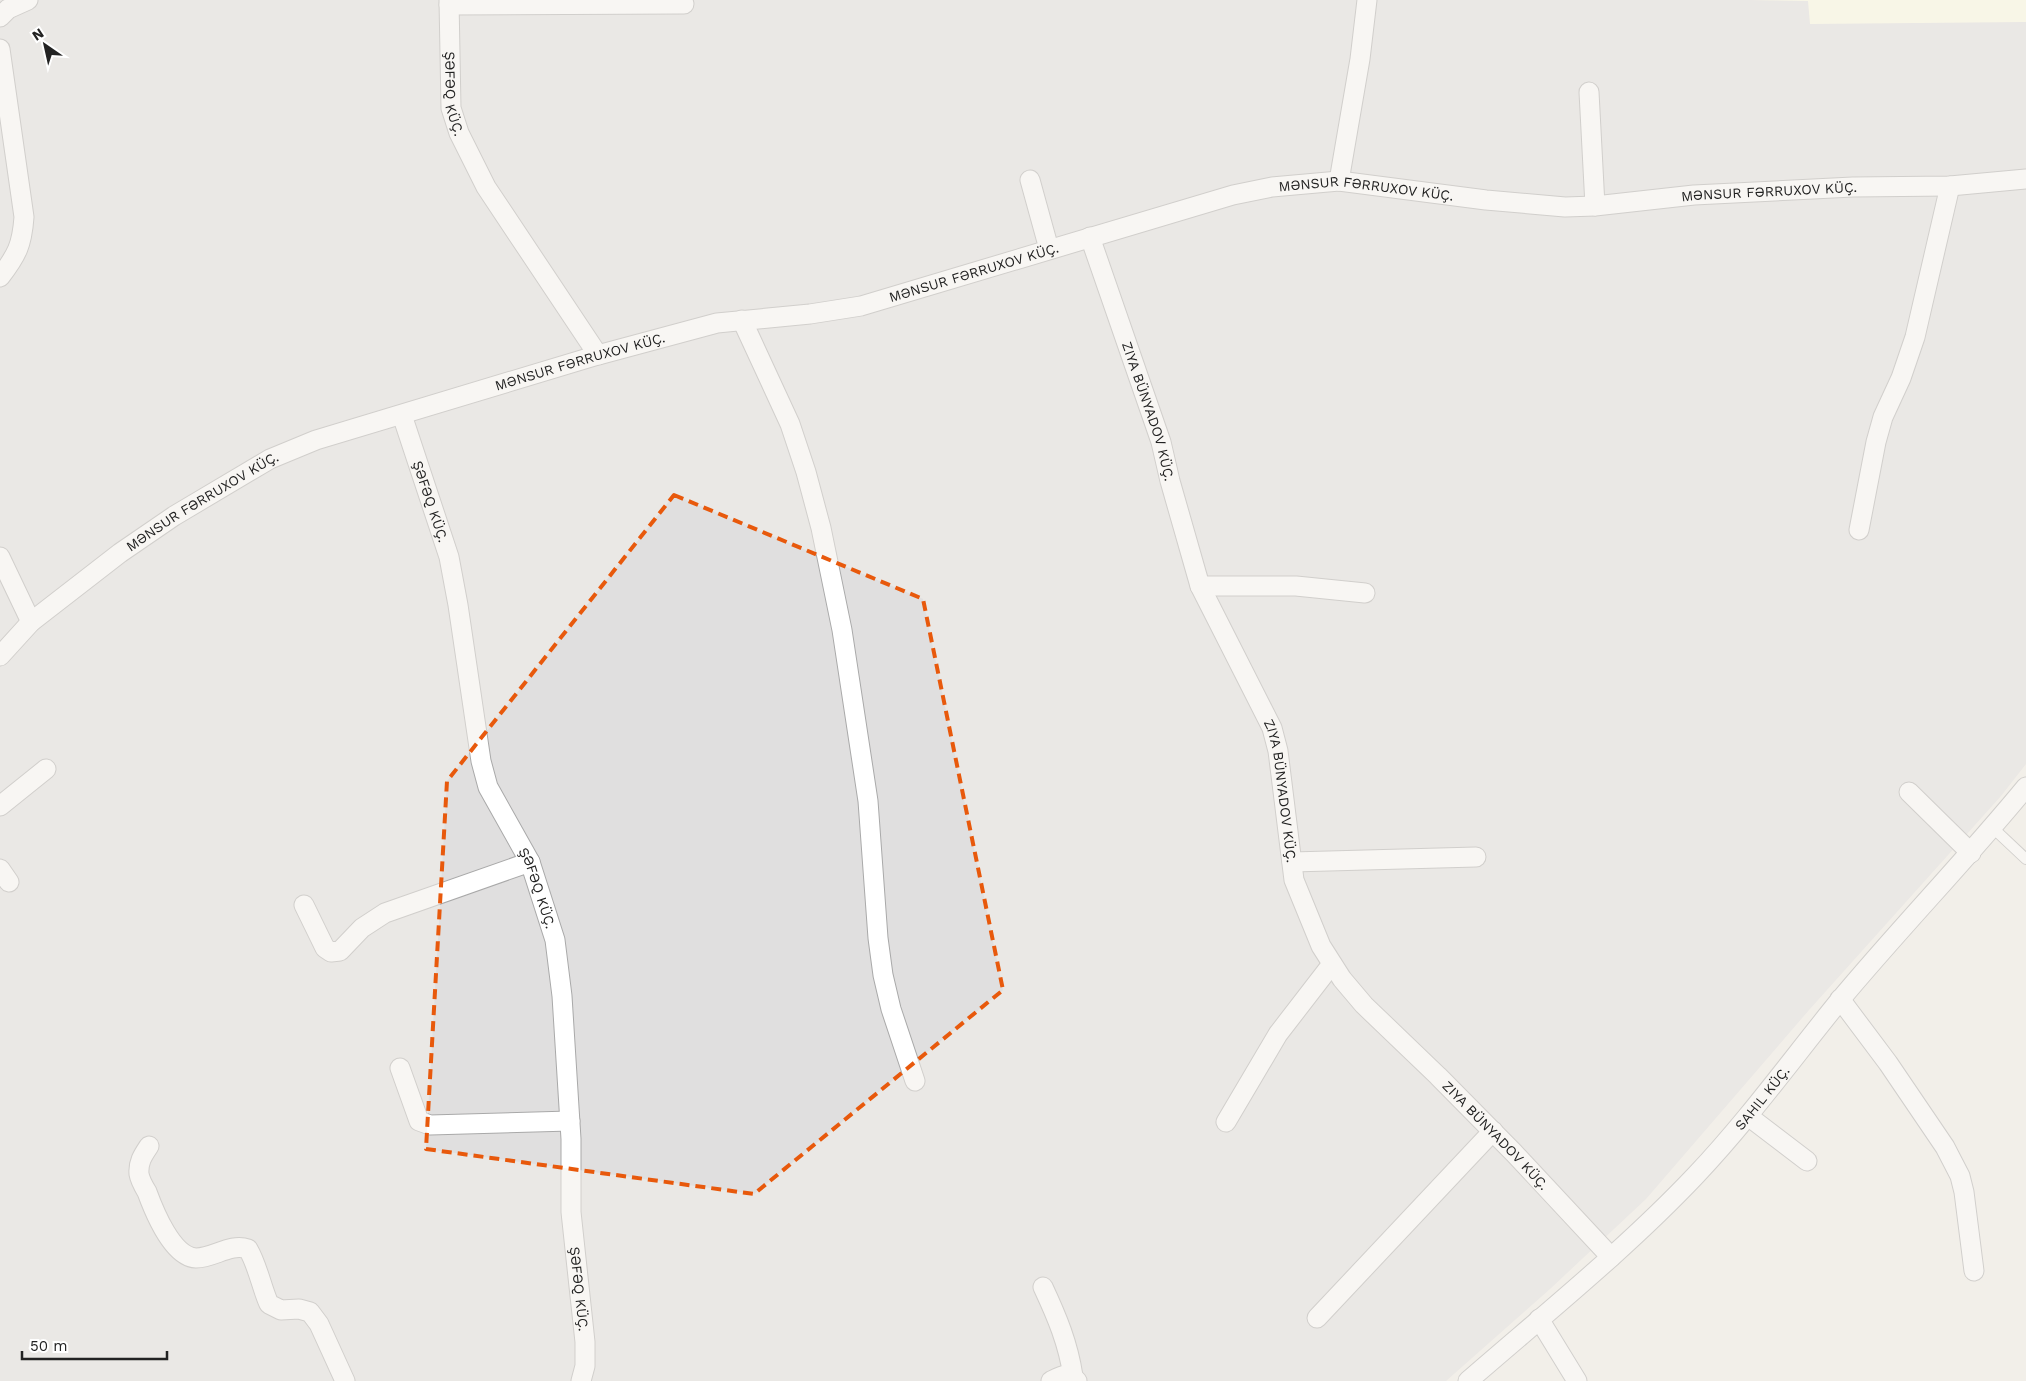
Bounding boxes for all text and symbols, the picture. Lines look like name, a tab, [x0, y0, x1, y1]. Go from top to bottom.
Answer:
north arrow	[20, 20, 70, 70]
text: N	[29, 25, 47, 44]
street label: ŞƏFƏQ KÜÇ.	[442, 51, 467, 139]
street label: MƏNSUR FƏRRUXOV KÜÇ.	[1278, 173, 1455, 204]
street label: MƏNSUR FƏRRUXOV KÜÇ.	[1680, 179, 1857, 204]
street label: MƏNSUR FƏRRUXOV KÜÇ.	[887, 239, 1060, 305]
street label: MƏNSUR FƏRRUXOV KÜÇ.	[493, 329, 667, 394]
street label: ZIYA BÜNYADOV KÜÇ.	[1119, 340, 1178, 483]
street label: MƏNSUR FƏRRUXOV KÜÇ.	[123, 448, 281, 554]
street label: ŞƏFƏQ KÜÇ.	[410, 459, 452, 544]
street label: ZIYA BÜNYADOV KÜÇ.	[1261, 716, 1300, 864]
street label: ŞƏFƏQ KÜÇ.	[515, 845, 559, 931]
street label: SAHIL KÜÇ.	[1732, 1063, 1793, 1133]
street label: ZIYA BÜNYADOV KÜÇ.	[1439, 1078, 1552, 1193]
street label: ŞƏFƏQ KÜÇ.	[567, 1246, 592, 1332]
scale bar	[22, 1328, 168, 1360]
text: 50 m	[30, 1337, 67, 1355]

